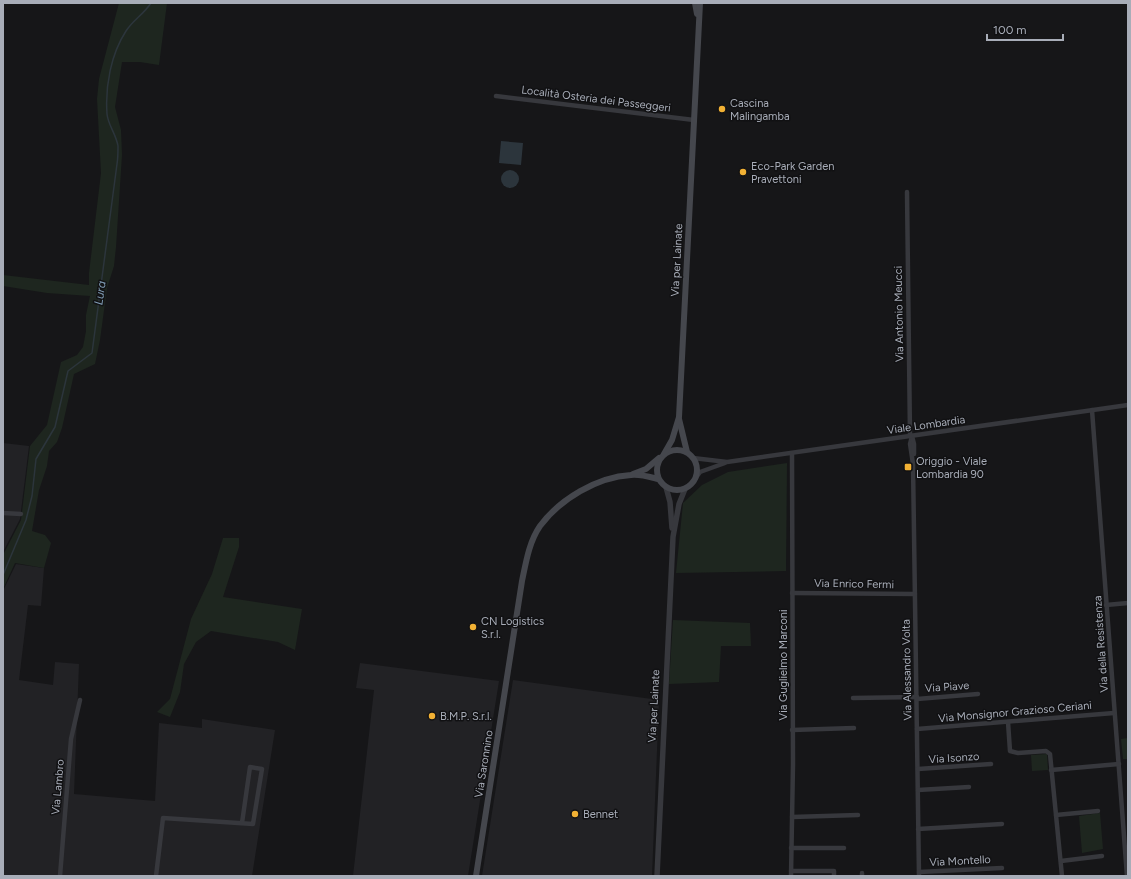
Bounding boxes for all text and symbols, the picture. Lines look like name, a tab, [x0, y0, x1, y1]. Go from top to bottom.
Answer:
scale bar	[987, 16, 1063, 42]
text: 100 m	[993, 23, 1027, 37]
street label: Località Osteria dei Passeggeri	[521, 83, 671, 115]
place label: Cascina Malingamba	[730, 97, 790, 123]
marker: Cascina Malingamba	[717, 104, 727, 114]
place label: Eco-Park Garden Pravettoni	[751, 160, 834, 186]
marker: Eco-Park Garden Pravettoni	[738, 167, 748, 177]
street label: Via per Lainate	[669, 223, 685, 297]
street label: Via Antonio Meucci	[892, 266, 906, 362]
water label: Lura	[91, 280, 109, 306]
street label: Viale Lombardia	[886, 413, 966, 437]
place label: Origgio - Viale Lombardia 90	[916, 455, 987, 481]
marker: Origgio - Viale Lombardia 90	[903, 462, 913, 472]
street label: Via Enrico Fermi	[814, 577, 894, 591]
street label: Via della Resistenza	[1091, 595, 1111, 693]
street label: Via Guglielmo Marconi	[777, 610, 790, 720]
place label: CN Logistics S.r.l.	[481, 615, 544, 641]
street label: Via Alessandro Volta	[900, 619, 914, 721]
marker: CN Logistics S.r.l.	[468, 622, 478, 632]
street label: Via per Lainate	[646, 669, 662, 743]
street label: Via Piave	[924, 679, 970, 695]
street label: Via Monsignor Grazioso Ceriani	[938, 699, 1092, 725]
place label: B.M.P. S.r.l.	[440, 710, 492, 723]
marker: B.M.P. S.r.l.	[427, 711, 437, 721]
street label: Via Saronnino	[472, 729, 496, 799]
street label: Via Isonzo	[928, 750, 980, 766]
street label: Via Lambro	[49, 759, 67, 815]
place label: Bennet	[583, 808, 618, 821]
marker: Bennet	[570, 809, 580, 819]
street label: Via Montello	[929, 853, 991, 869]

